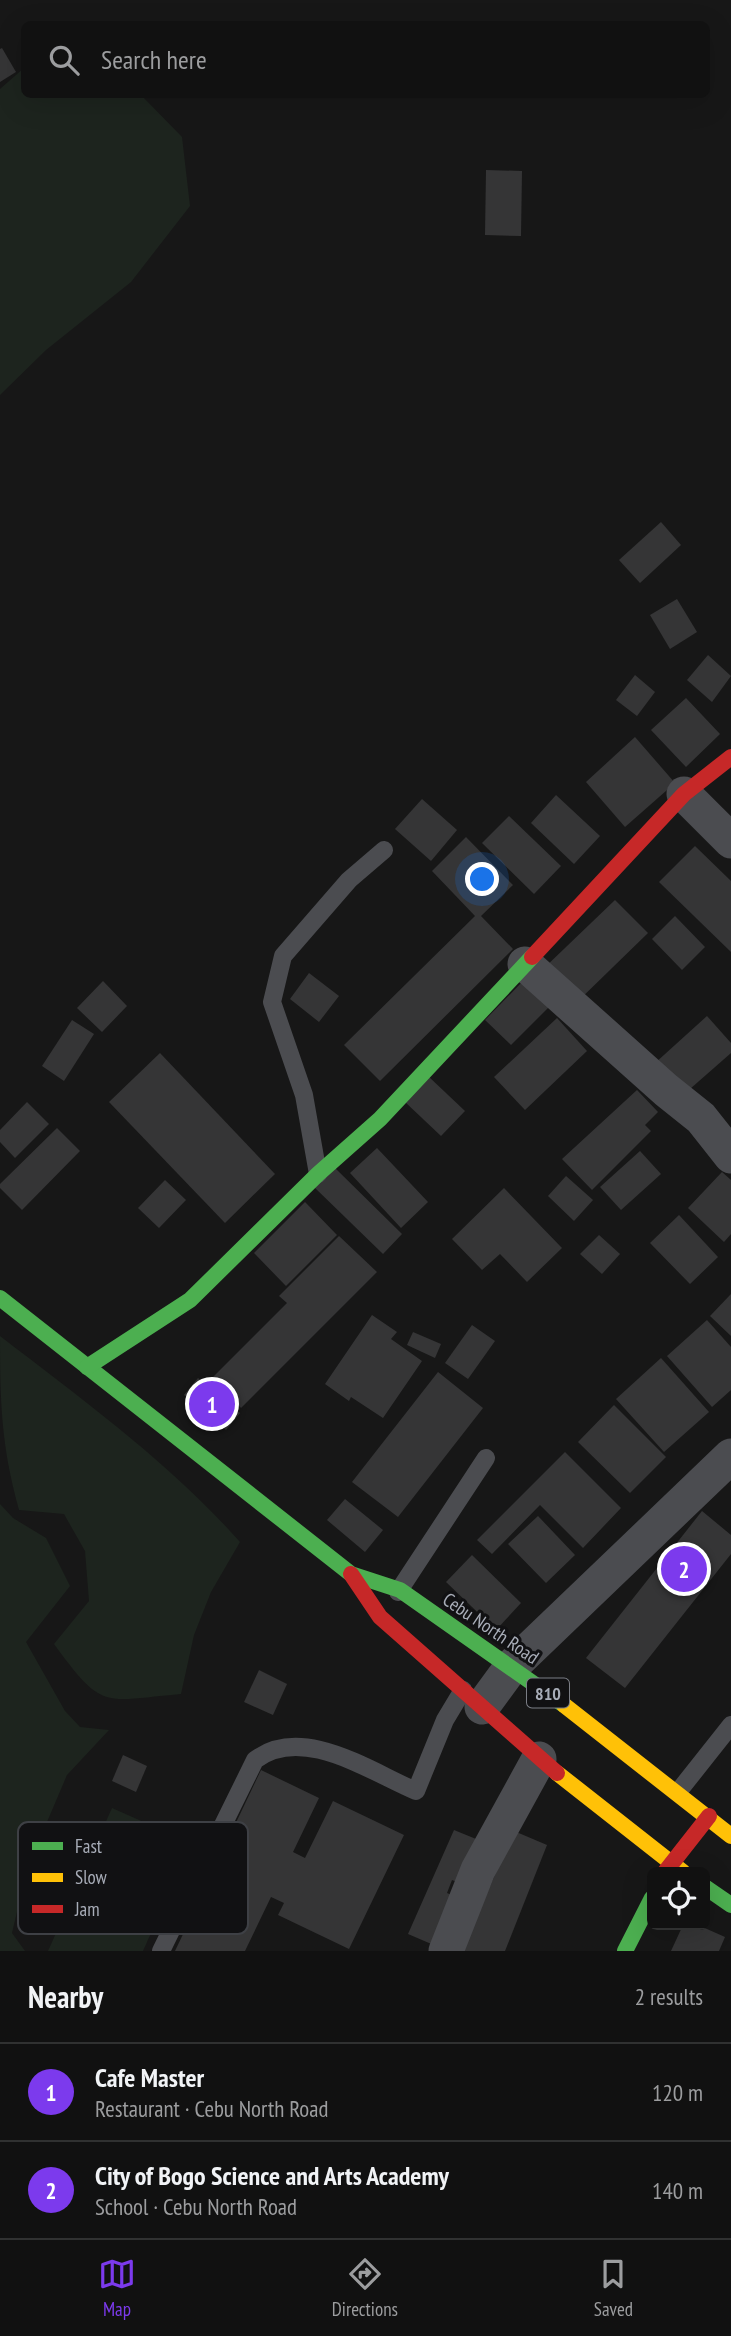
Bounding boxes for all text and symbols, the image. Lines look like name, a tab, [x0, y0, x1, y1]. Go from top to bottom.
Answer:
search box	[21, 21, 710, 98]
icon: search	[45, 41, 83, 79]
text: Search here	[101, 43, 207, 76]
your location	[465, 862, 499, 896]
pin: 1	[189, 1378, 235, 1430]
pin: 2	[661, 1543, 707, 1595]
street label: Cebu North Road	[438, 1587, 544, 1669]
road number: 810	[527, 1678, 569, 1708]
legend	[18, 1822, 248, 1934]
text: Fast	[75, 1834, 103, 1858]
text: Slow	[75, 1865, 108, 1889]
map controls	[647, 1867, 710, 1930]
button: locate	[647, 1867, 710, 1930]
text: Jam	[74, 1897, 100, 1921]
text: Nearby	[28, 1977, 103, 2016]
text: 2 results	[635, 1982, 703, 2011]
text: Cafe Master	[95, 2061, 204, 2094]
text: 1	[46, 2078, 57, 2107]
text: 120 m	[652, 2078, 703, 2107]
text: Restaurant · Cebu North Road	[95, 2094, 328, 2123]
text: City of Bogo Science and Arts Academy	[95, 2159, 449, 2192]
text: 2	[46, 2176, 57, 2205]
text: 140 m	[652, 2176, 703, 2205]
text: School · Cebu North Road	[95, 2192, 297, 2221]
tab: Map	[98, 2255, 136, 2321]
tab: Directions	[332, 2255, 398, 2321]
tab: Saved	[594, 2255, 633, 2321]

